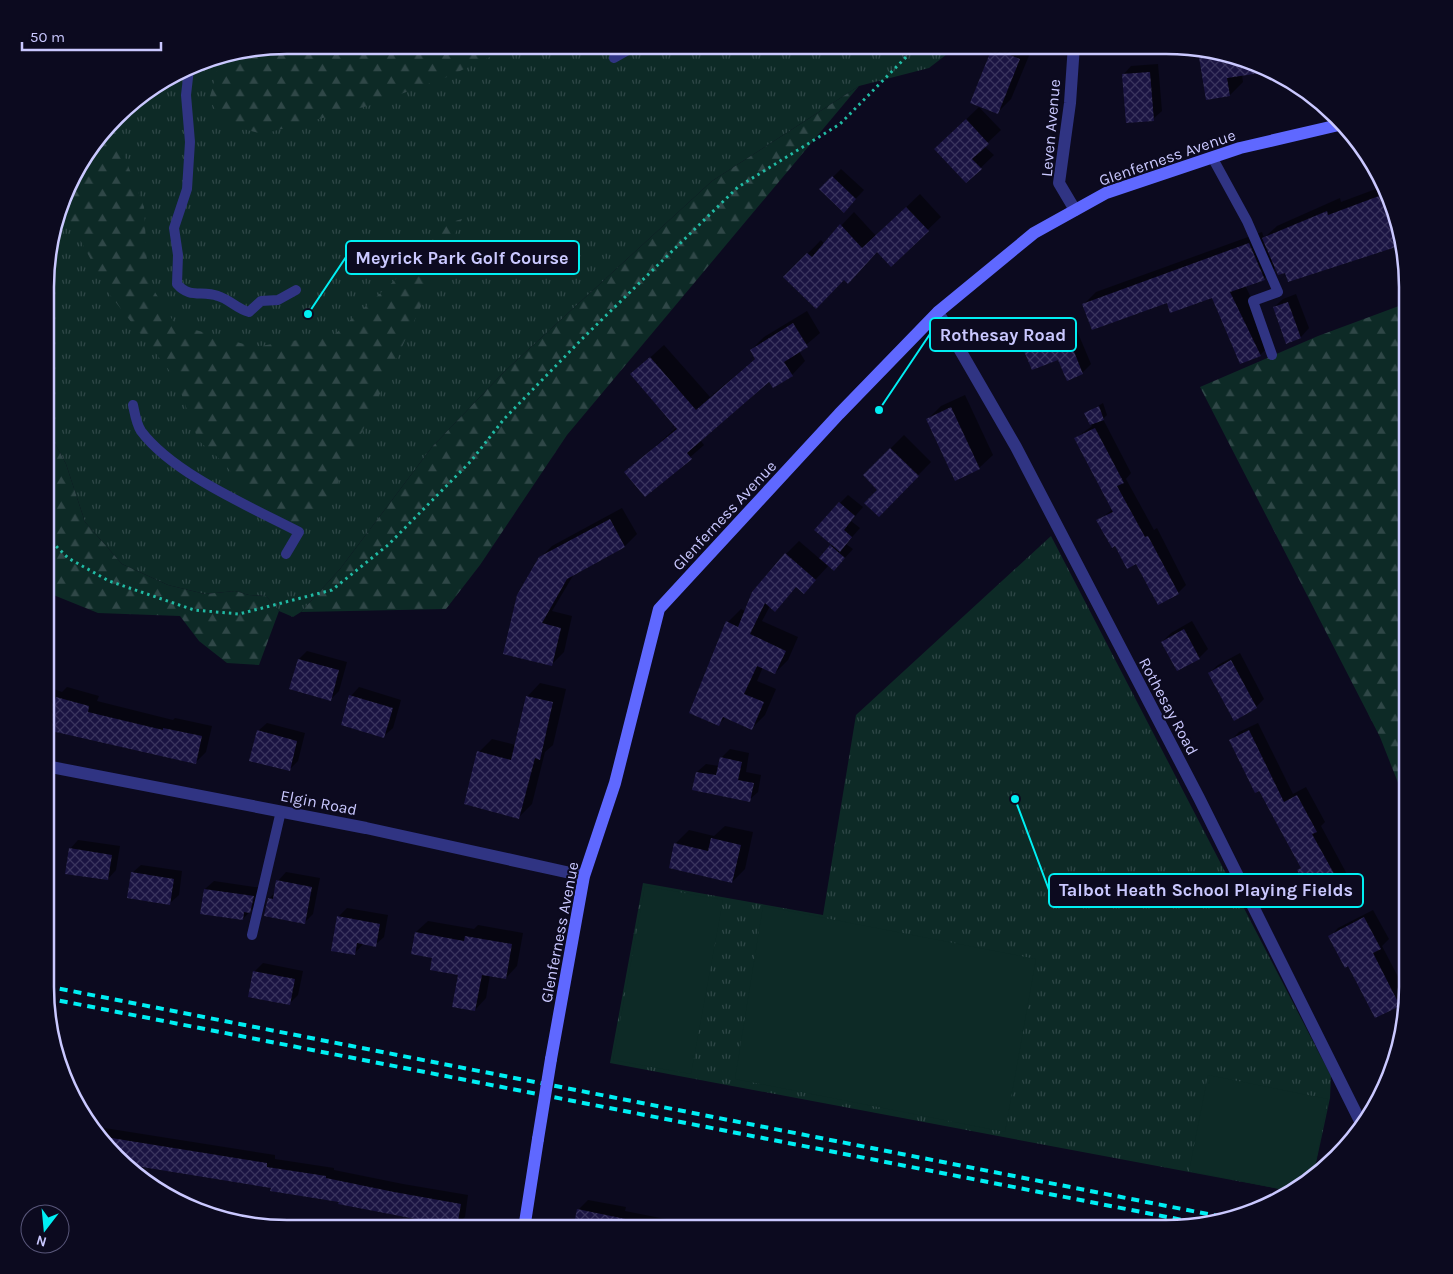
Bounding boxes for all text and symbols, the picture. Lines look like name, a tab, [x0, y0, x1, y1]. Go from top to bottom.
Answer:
scale bar	[22, 20, 161, 52]
text: 50 m	[30, 28, 65, 46]
street label: Leven Avenue	[1037, 78, 1064, 178]
street label: Glenferness Avenue	[1096, 125, 1238, 190]
callout: Meyrick Park Golf Course	[346, 241, 579, 274]
text: Meyrick Park Golf Course	[355, 247, 569, 269]
callout: Rothesay Road	[930, 318, 1076, 351]
text: Rothesay Road	[940, 324, 1066, 346]
street label: Glenferness Avenue	[669, 456, 780, 574]
street label: Rothesay Road	[1135, 654, 1202, 758]
street label: Elgin Road	[279, 786, 359, 819]
street label: Glenferness Avenue	[536, 860, 582, 1004]
callout: Talbot Heath School Playing Fields	[1049, 874, 1363, 907]
text: Talbot Heath School Playing Fields	[1059, 879, 1353, 901]
north arrow	[20, 1204, 70, 1254]
text: N	[34, 1231, 49, 1251]

